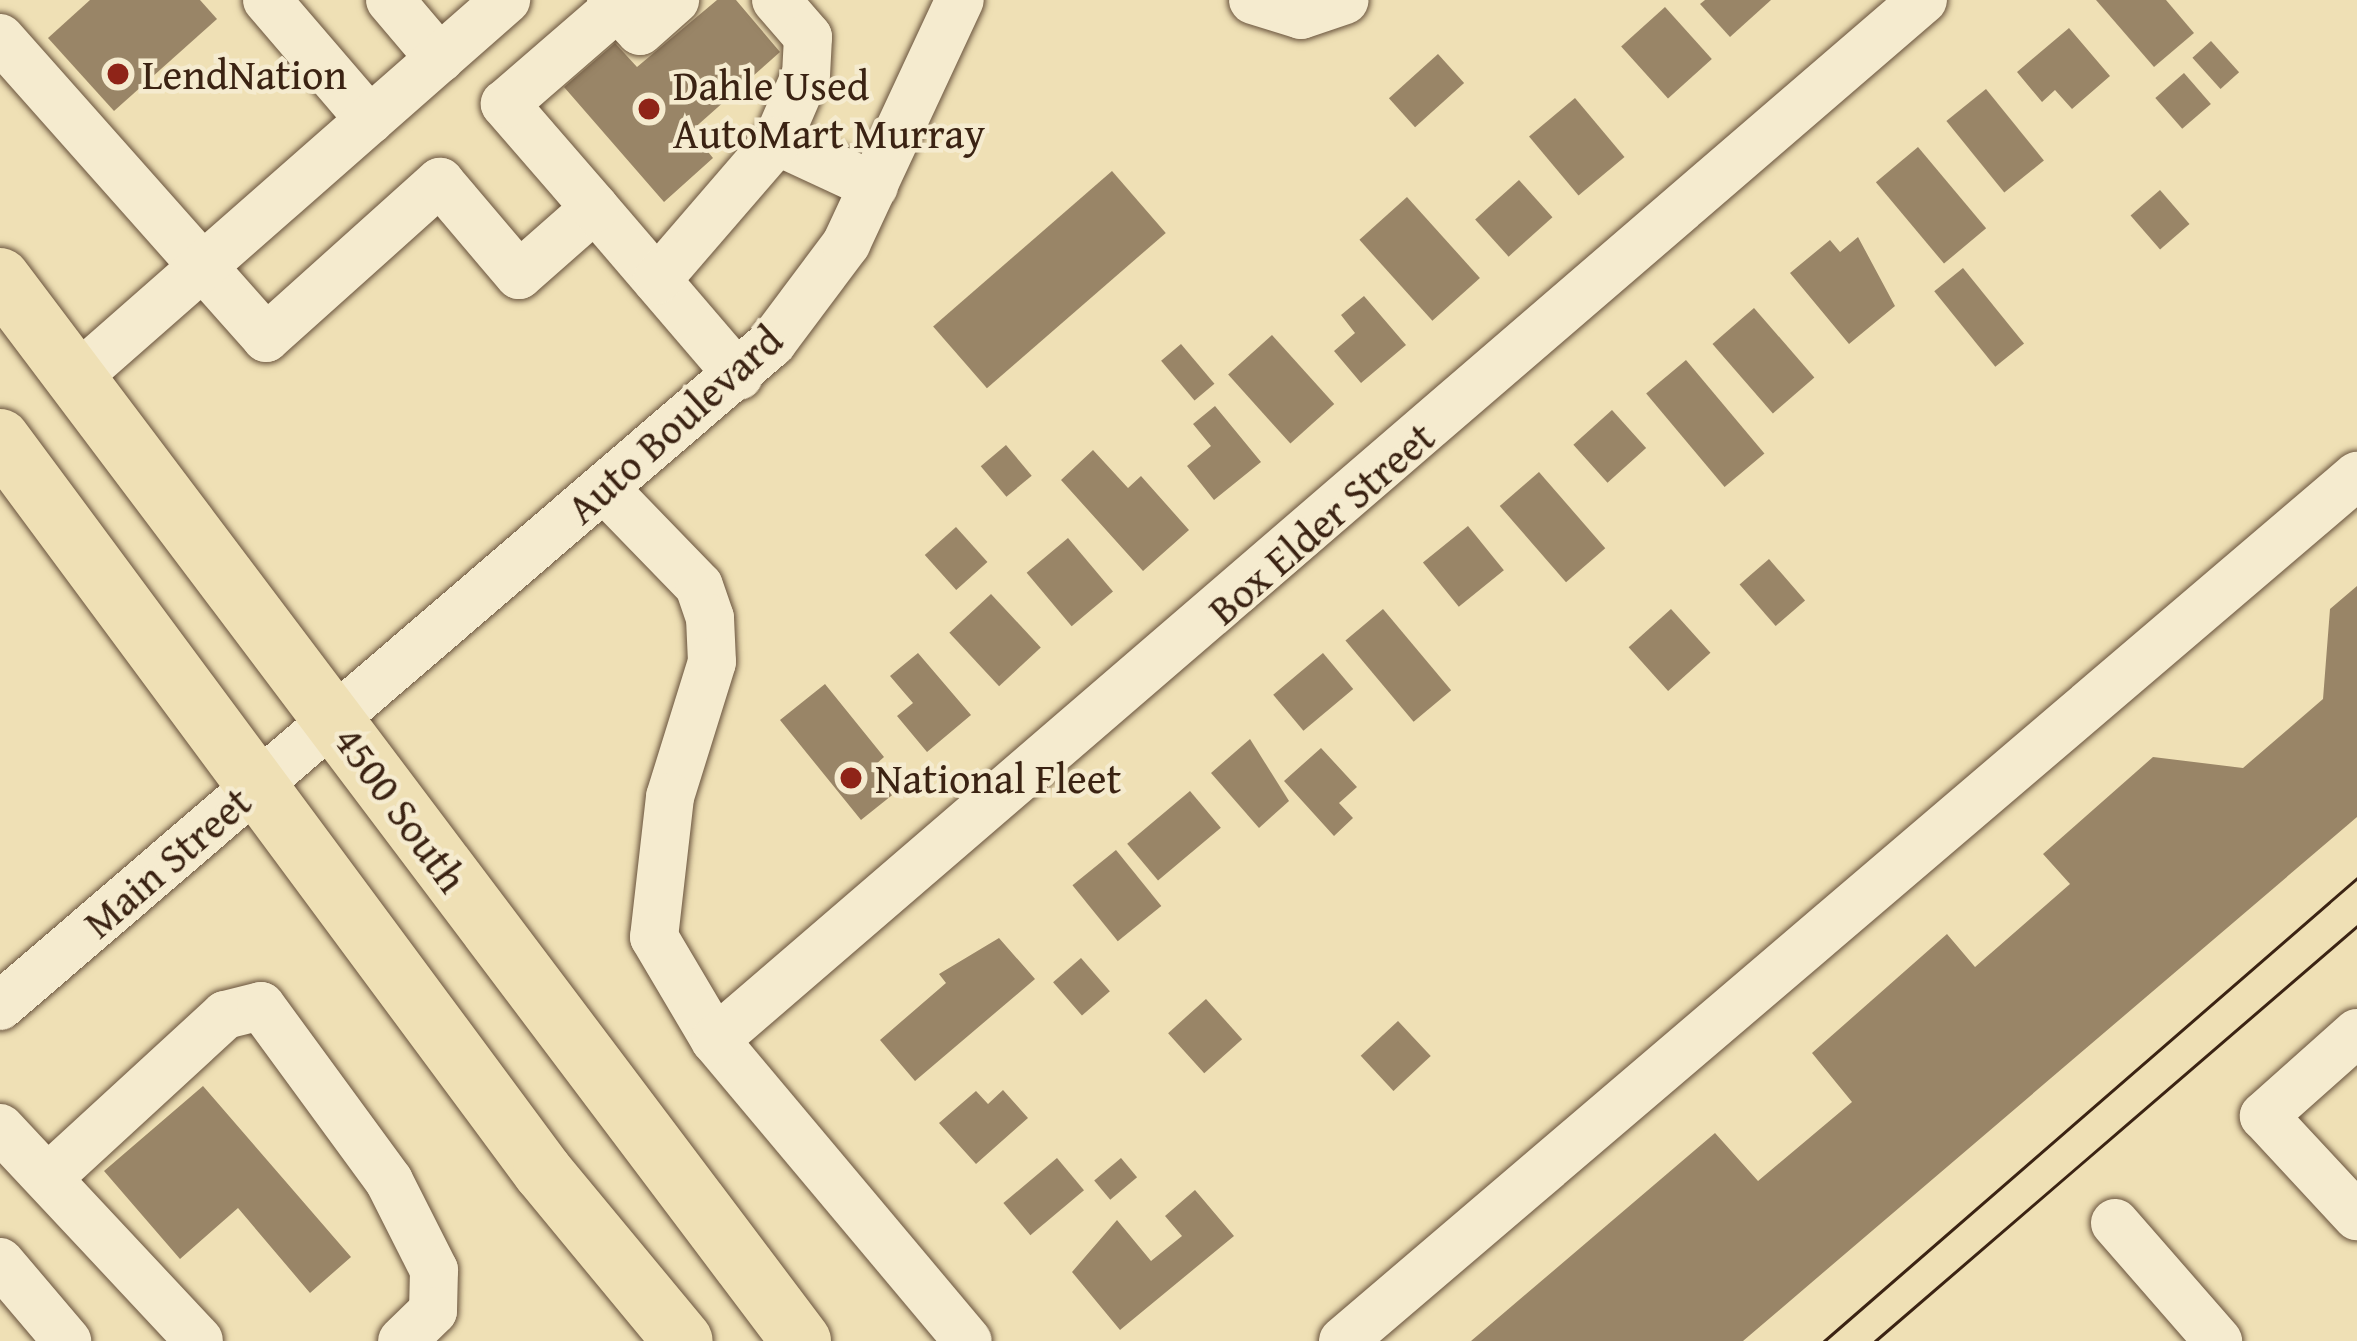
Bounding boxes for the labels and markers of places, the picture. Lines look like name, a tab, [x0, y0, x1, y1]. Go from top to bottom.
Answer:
place label: LendNation	[142, 49, 347, 99]
place label: Dahle Used AutoMart Murray	[673, 60, 985, 158]
marker: LendNation	[105, 61, 131, 87]
marker: Dahle Used AutoMart Murray	[636, 96, 662, 122]
place label: National Fleet	[875, 753, 1121, 803]
marker: National Fleet	[838, 765, 864, 791]

